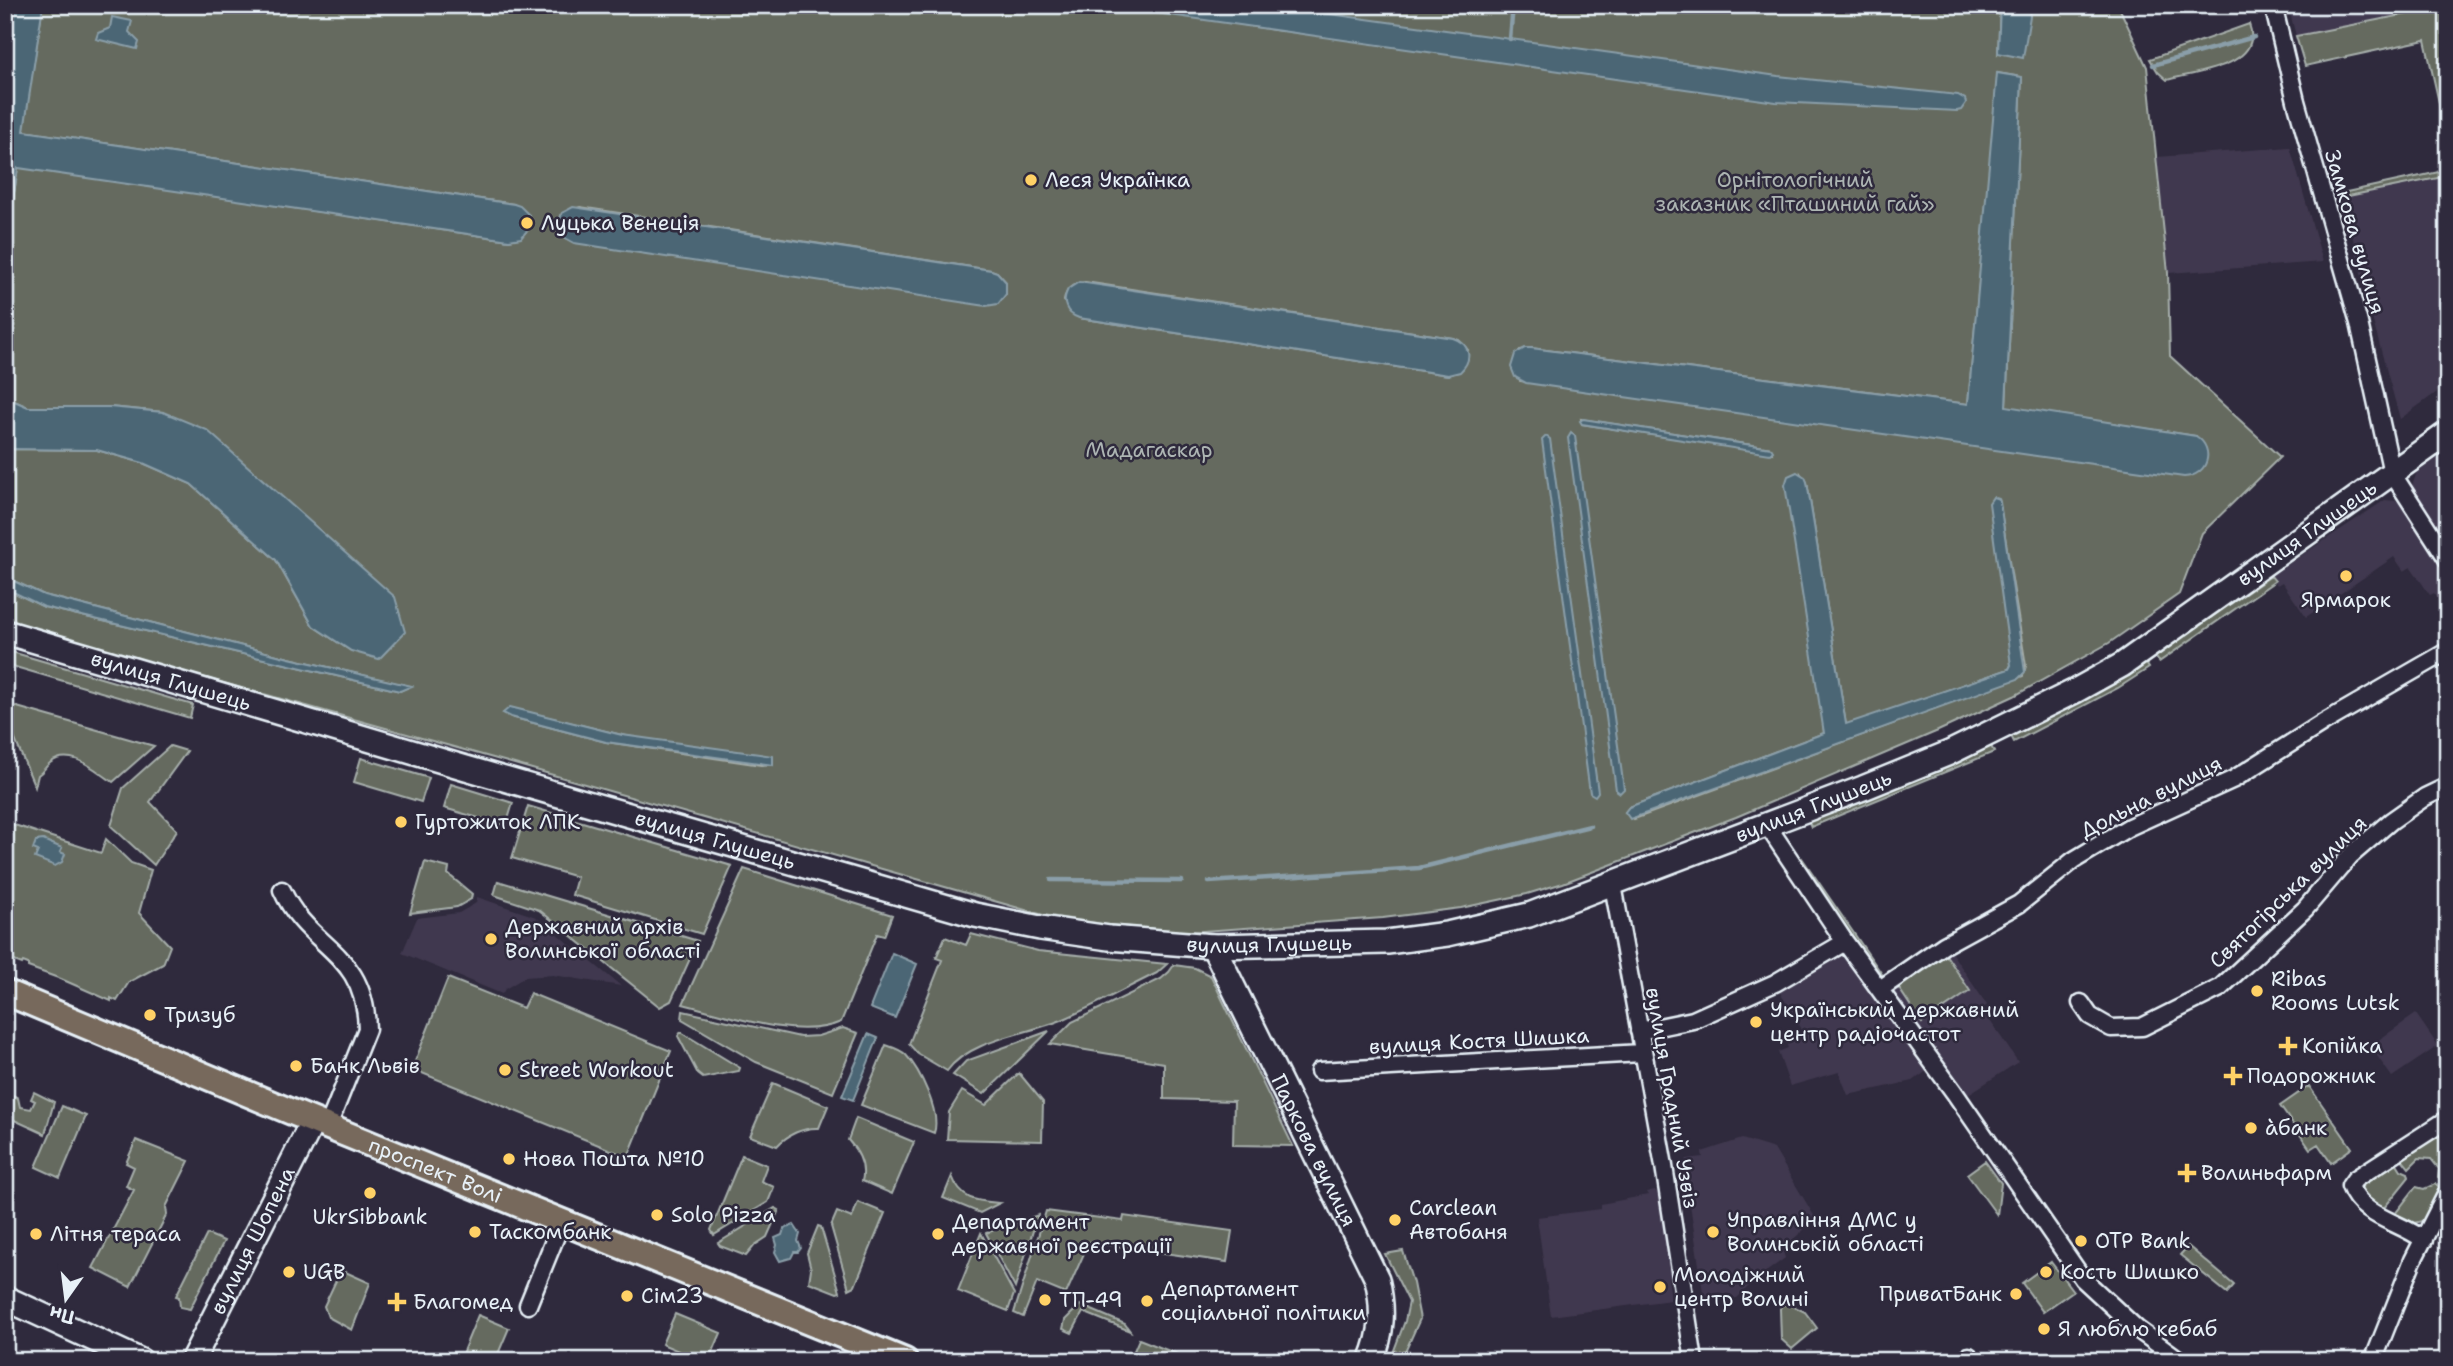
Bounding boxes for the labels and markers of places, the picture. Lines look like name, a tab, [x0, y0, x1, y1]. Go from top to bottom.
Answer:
place label: Леся Українка	[1045, 166, 1190, 194]
marker: Леся Українка	[1023, 172, 1039, 188]
place label: Луцька Венеція	[541, 209, 700, 237]
marker: Луцька Венеція	[519, 215, 535, 231]
marker: Ярмарок	[2338, 568, 2354, 584]
place label: Ярмарок	[2301, 586, 2391, 614]
place label: Гуртожиток ЛПК	[415, 808, 581, 836]
marker: Гуртожиток ЛПК	[393, 814, 409, 830]
place label: Державний архів Волинської області	[505, 913, 701, 965]
marker: Державний архів Волинської області	[483, 931, 499, 947]
place label: Ribas Rooms Lutsk	[2271, 965, 2400, 1017]
marker: Ribas Rooms Lutsk	[2249, 983, 2265, 999]
place label: Український державний центр радіочастот	[1770, 996, 2019, 1048]
place label: Тризуб	[164, 1001, 235, 1029]
marker: Тризуб	[142, 1007, 158, 1023]
marker: Український державний центр радіочастот	[1748, 1014, 1764, 1030]
place label: Копійка	[2302, 1032, 2382, 1060]
marker: Копійка	[2280, 1038, 2296, 1054]
place label: Банк Львів	[310, 1052, 420, 1080]
place label: Street Workout	[519, 1056, 674, 1084]
marker: Банк Львів	[288, 1058, 304, 1074]
marker: Street Workout	[497, 1062, 513, 1078]
place label: Подорожник	[2247, 1062, 2376, 1090]
marker: Подорожник	[2225, 1068, 2241, 1084]
place label: а̀банк	[2265, 1114, 2327, 1142]
marker: а̀банк	[2243, 1120, 2259, 1136]
place label: Нова Пошта №10	[523, 1145, 705, 1173]
marker: Нова Пошта №10	[501, 1151, 517, 1167]
place label: Волиньфарм	[2201, 1159, 2332, 1187]
marker: Волиньфарм	[2179, 1165, 2195, 1181]
marker: UkrSibbank	[362, 1185, 378, 1201]
place label: Carclean Автобаня	[1409, 1194, 1508, 1246]
place label: Solo Pizza	[671, 1201, 775, 1229]
place label: UkrSibbank	[313, 1203, 428, 1231]
place label: Управління ДМС у Волинській області	[1727, 1206, 1924, 1258]
marker: Solo Pizza	[649, 1207, 665, 1223]
place label: Департамент державної реєстрації	[952, 1208, 1172, 1260]
marker: Carclean Автобаня	[1387, 1212, 1403, 1228]
place label: Таскомбанк	[489, 1218, 611, 1246]
place label: Літня тераса	[50, 1220, 181, 1248]
marker: Таскомбанк	[467, 1224, 483, 1240]
marker: Управління ДМС у Волинській області	[1705, 1224, 1721, 1240]
marker: Літня тераса	[28, 1226, 44, 1242]
marker: Департамент державної реєстрації	[930, 1226, 946, 1242]
place label: OTP Bank	[2095, 1227, 2191, 1255]
marker: OTP Bank	[2073, 1233, 2089, 1249]
place label: UGB	[303, 1258, 345, 1286]
place label: Кость Шишко	[2060, 1258, 2199, 1286]
place label: Молодіжний центр Волині	[1674, 1261, 1809, 1313]
marker: UGB	[281, 1264, 297, 1280]
marker: Кость Шишко	[2038, 1264, 2054, 1280]
place label: Департамент соціальної політики	[1161, 1275, 1366, 1327]
marker: Молодіжний центр Волині	[1652, 1279, 1668, 1295]
place label: ПриватБанк	[1879, 1280, 2002, 1308]
place label: Сім23	[641, 1282, 703, 1310]
place label: ТП-49	[1059, 1286, 1123, 1314]
marker: ПриватБанк	[2008, 1286, 2024, 1302]
place label: Благомед	[413, 1288, 513, 1316]
marker: Сім23	[619, 1288, 635, 1304]
marker: Благомед	[387, 1292, 407, 1312]
marker: ТП-49	[1037, 1292, 1053, 1308]
marker: Департамент соціальної політики	[1139, 1293, 1155, 1309]
place label: Я люблю кебаб	[2058, 1315, 2217, 1343]
marker: Я люблю кебаб	[2036, 1321, 2052, 1337]

